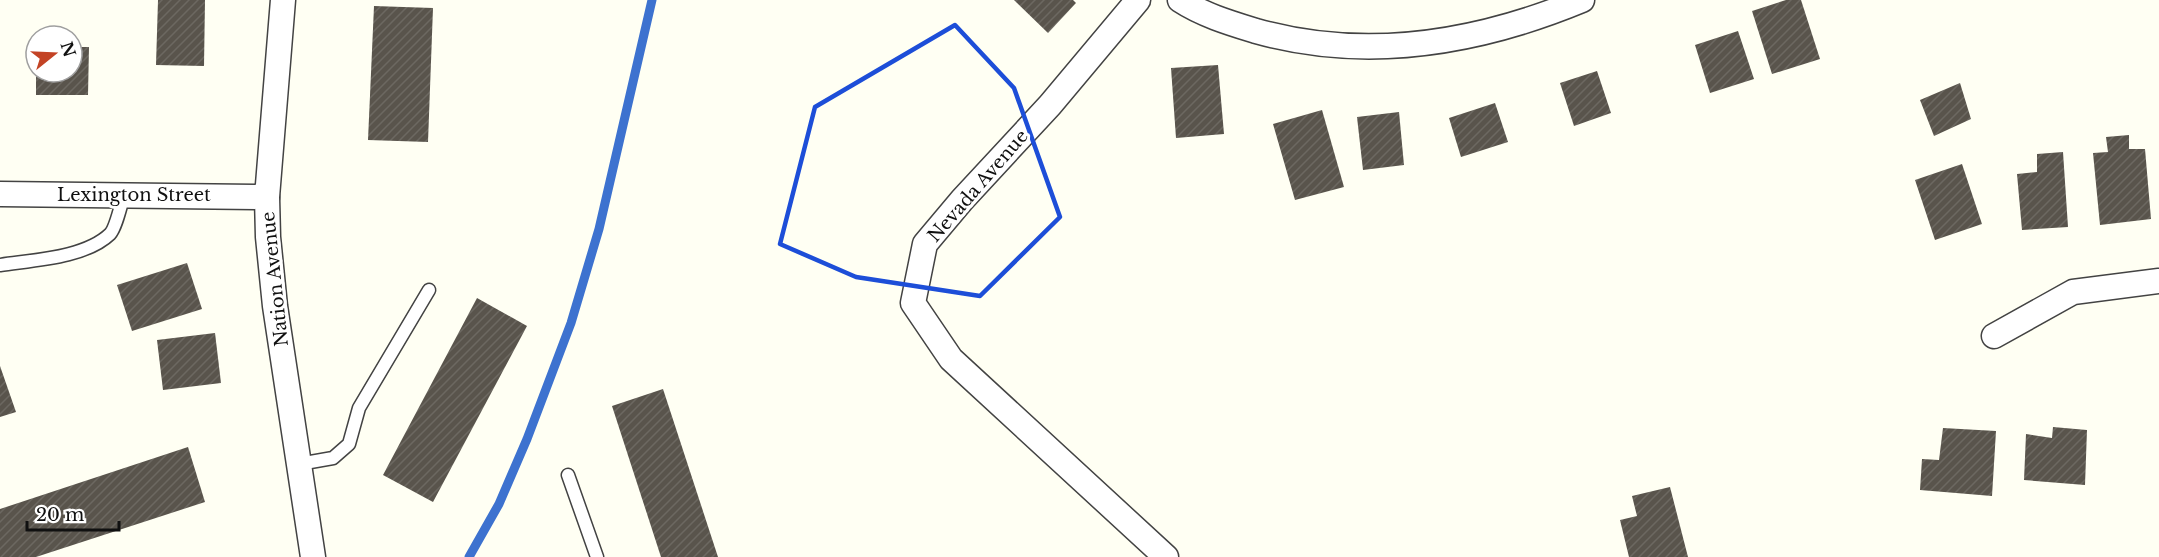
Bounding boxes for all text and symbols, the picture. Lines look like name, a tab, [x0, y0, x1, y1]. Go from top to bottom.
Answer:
north arrow	[24, 24, 84, 84]
text: N	[56, 39, 80, 60]
street label: Nevada Avenue	[923, 125, 1033, 247]
street label: Lexington Street	[57, 184, 211, 206]
street label: Nation Avenue	[257, 210, 293, 348]
scale bar	[27, 494, 118, 532]
text: 20 m	[36, 504, 84, 526]

